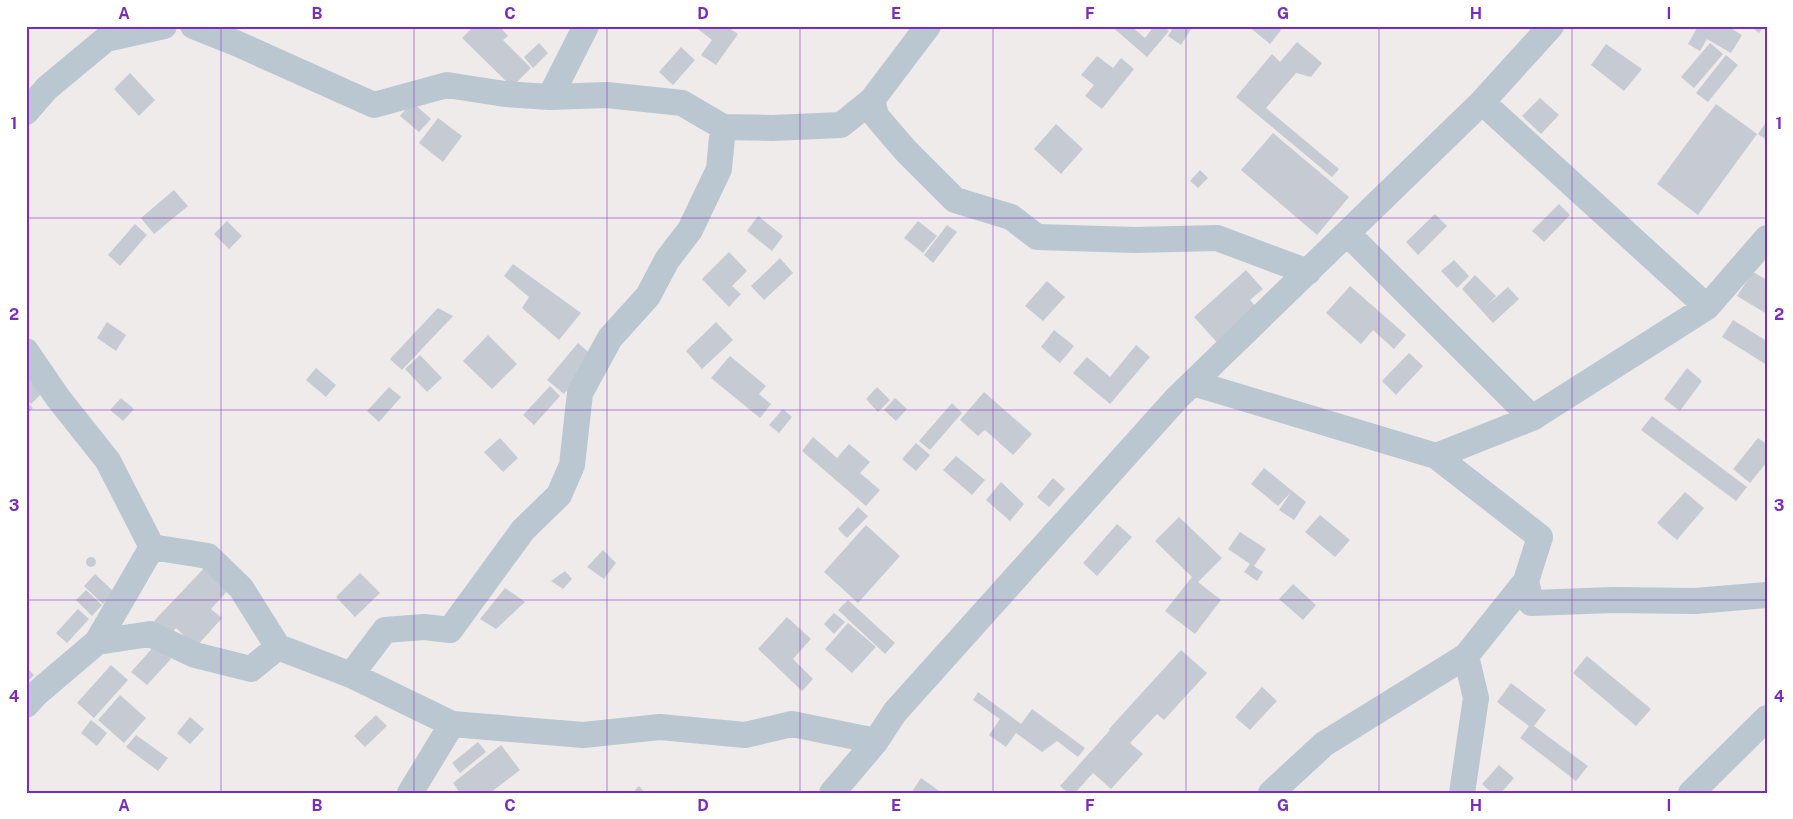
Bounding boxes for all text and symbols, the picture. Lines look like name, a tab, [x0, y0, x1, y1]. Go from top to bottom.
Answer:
text: A	[118, 4, 130, 23]
text: B	[312, 4, 323, 23]
text: C	[504, 4, 516, 23]
text: D	[697, 4, 709, 23]
text: E	[891, 4, 901, 23]
text: F	[1085, 4, 1095, 23]
text: G	[1277, 4, 1289, 23]
text: H	[1470, 4, 1482, 23]
text: I	[1667, 4, 1671, 23]
text: 1	[11, 114, 17, 133]
text: 1	[1776, 114, 1782, 133]
text: 2	[9, 305, 19, 324]
text: 2	[1774, 305, 1784, 324]
text: 3	[9, 496, 19, 515]
text: 3	[1774, 496, 1784, 515]
text: 4	[9, 687, 20, 706]
text: 4	[1774, 687, 1785, 706]
text: A	[118, 796, 130, 815]
text: B	[312, 796, 323, 815]
text: C	[504, 796, 516, 815]
text: D	[697, 796, 709, 815]
text: E	[891, 796, 901, 815]
text: F	[1085, 796, 1095, 815]
text: G	[1277, 796, 1289, 815]
text: H	[1470, 796, 1482, 815]
text: I	[1667, 796, 1671, 815]

